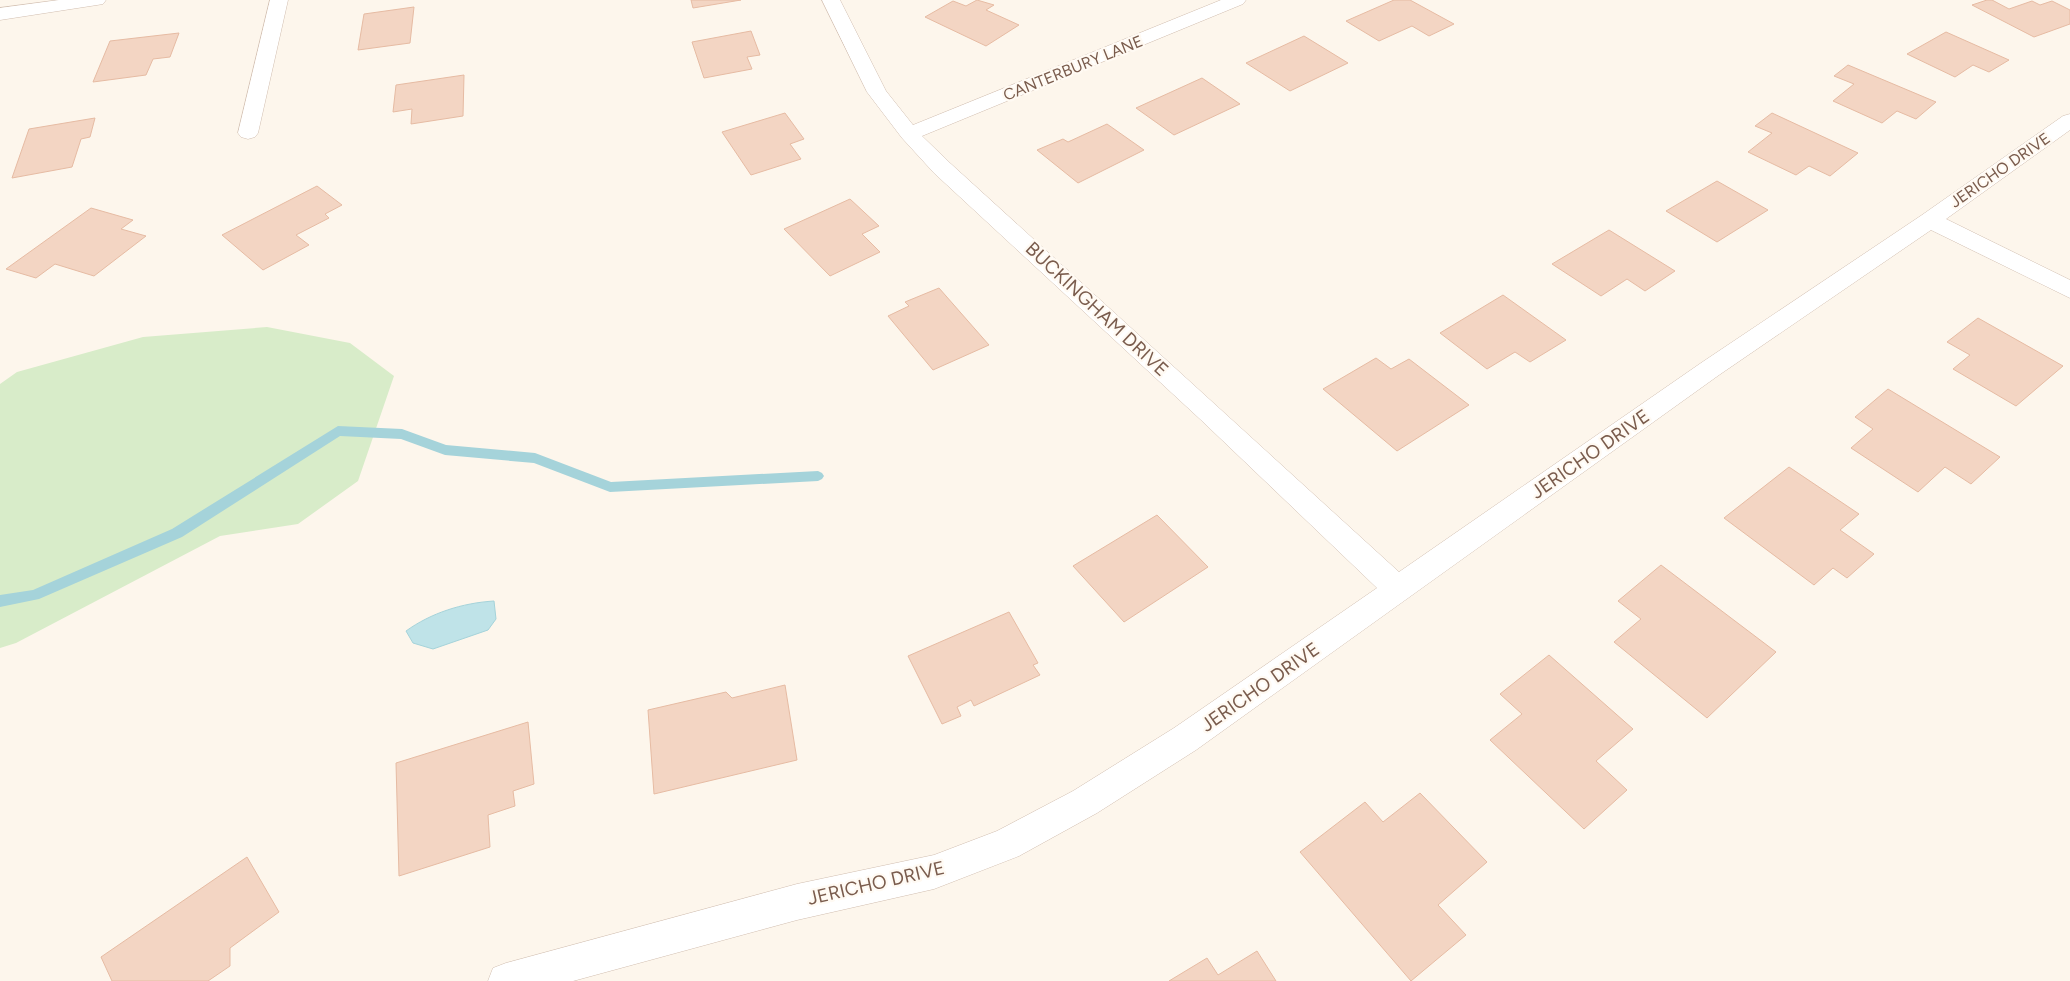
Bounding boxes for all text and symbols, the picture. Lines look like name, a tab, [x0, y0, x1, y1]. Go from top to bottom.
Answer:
street label: CANTERBURY LANE	[1000, 31, 1146, 105]
street label: JERICHO DRIVE	[1946, 128, 2054, 212]
street label: BUCKINGHAM DRIVE	[1021, 237, 1173, 381]
street label: JERICHO DRIVE	[1526, 404, 1654, 504]
street label: JERICHO DRIVE	[1196, 637, 1324, 737]
street label: JERICHO DRIVE	[805, 856, 947, 910]

